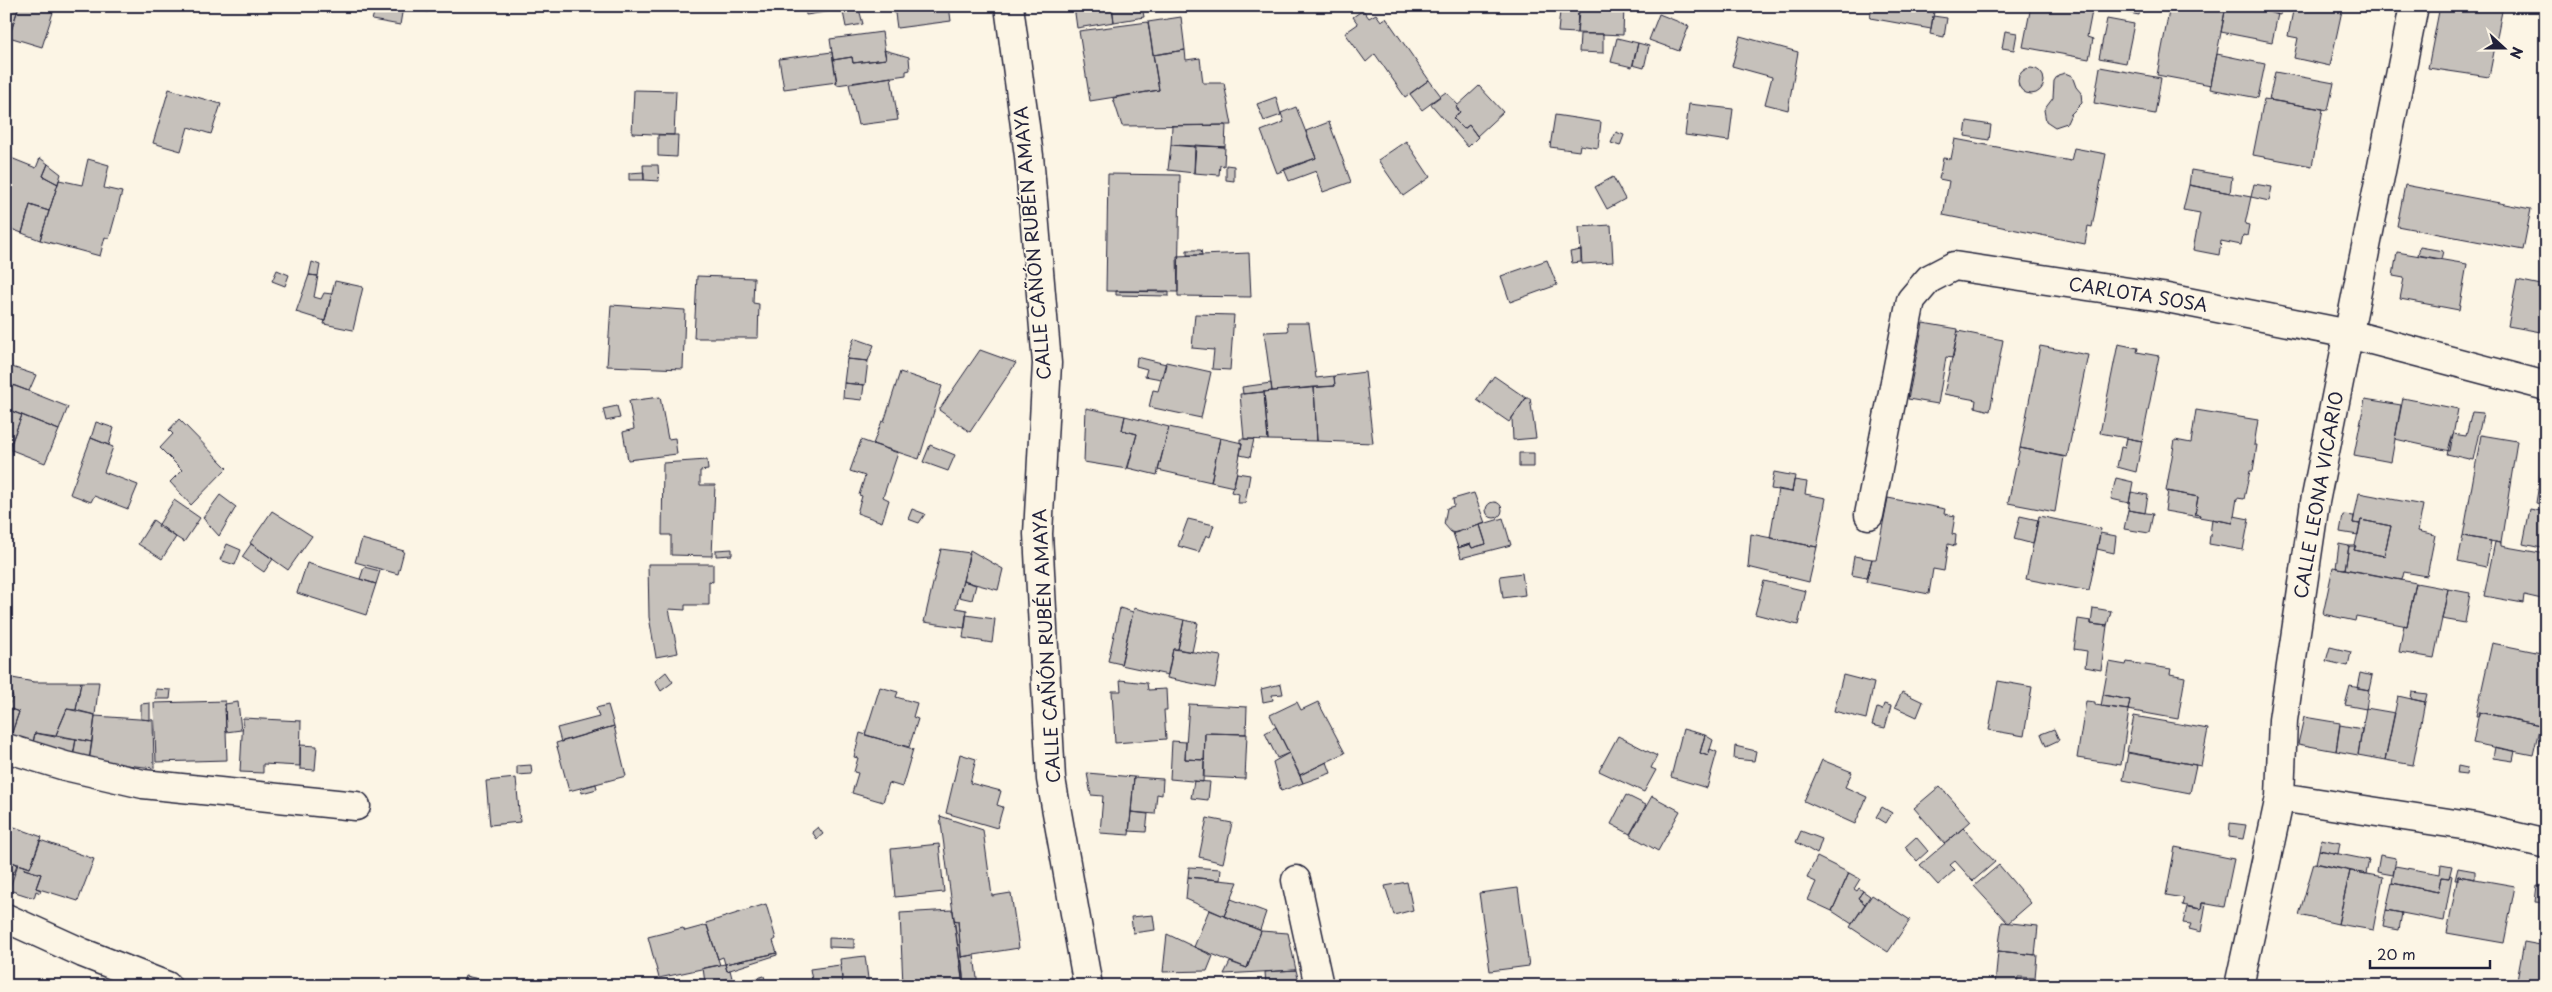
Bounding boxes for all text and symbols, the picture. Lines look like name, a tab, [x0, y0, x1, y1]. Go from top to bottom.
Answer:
north arrow	[2480, 22, 2530, 72]
text: N	[2505, 44, 2528, 62]
street label: CALLE CAÑÓN RUBÉN AMAYA	[1006, 105, 1057, 381]
street label: CARLOTA SOSA	[2067, 269, 2210, 318]
street label: CALLE LEONA VICARIO	[2286, 389, 2349, 600]
street label: CALLE CAÑÓN RUBÉN AMAYA	[1025, 508, 1066, 784]
scale bar	[2370, 937, 2490, 969]
text: 20 m	[2377, 942, 2416, 965]

